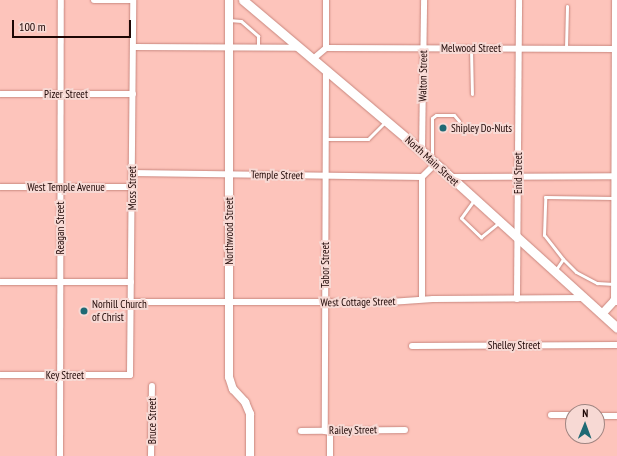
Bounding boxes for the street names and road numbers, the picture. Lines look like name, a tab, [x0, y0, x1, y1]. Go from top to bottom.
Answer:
street label: Melwood Street	[441, 41, 501, 55]
street label: Walton Street	[416, 50, 430, 102]
street label: Pizer Street	[44, 87, 88, 101]
street label: North Main Street	[402, 133, 462, 189]
street label: Enid Street	[511, 152, 525, 194]
street label: Moss Street	[125, 166, 139, 210]
street label: Temple Street	[251, 168, 303, 182]
street label: West Temple Avenue	[27, 180, 105, 194]
street label: Northwood Street	[222, 197, 236, 265]
street label: Reagan Street	[53, 202, 67, 254]
street label: Tabor Street	[318, 242, 332, 288]
street label: West Cottage Street	[320, 295, 396, 309]
street label: Shelley Street	[488, 338, 540, 352]
street label: Key Street	[46, 368, 84, 382]
street label: Bruce Street	[145, 398, 159, 444]
street label: Railey Street	[329, 423, 377, 437]

